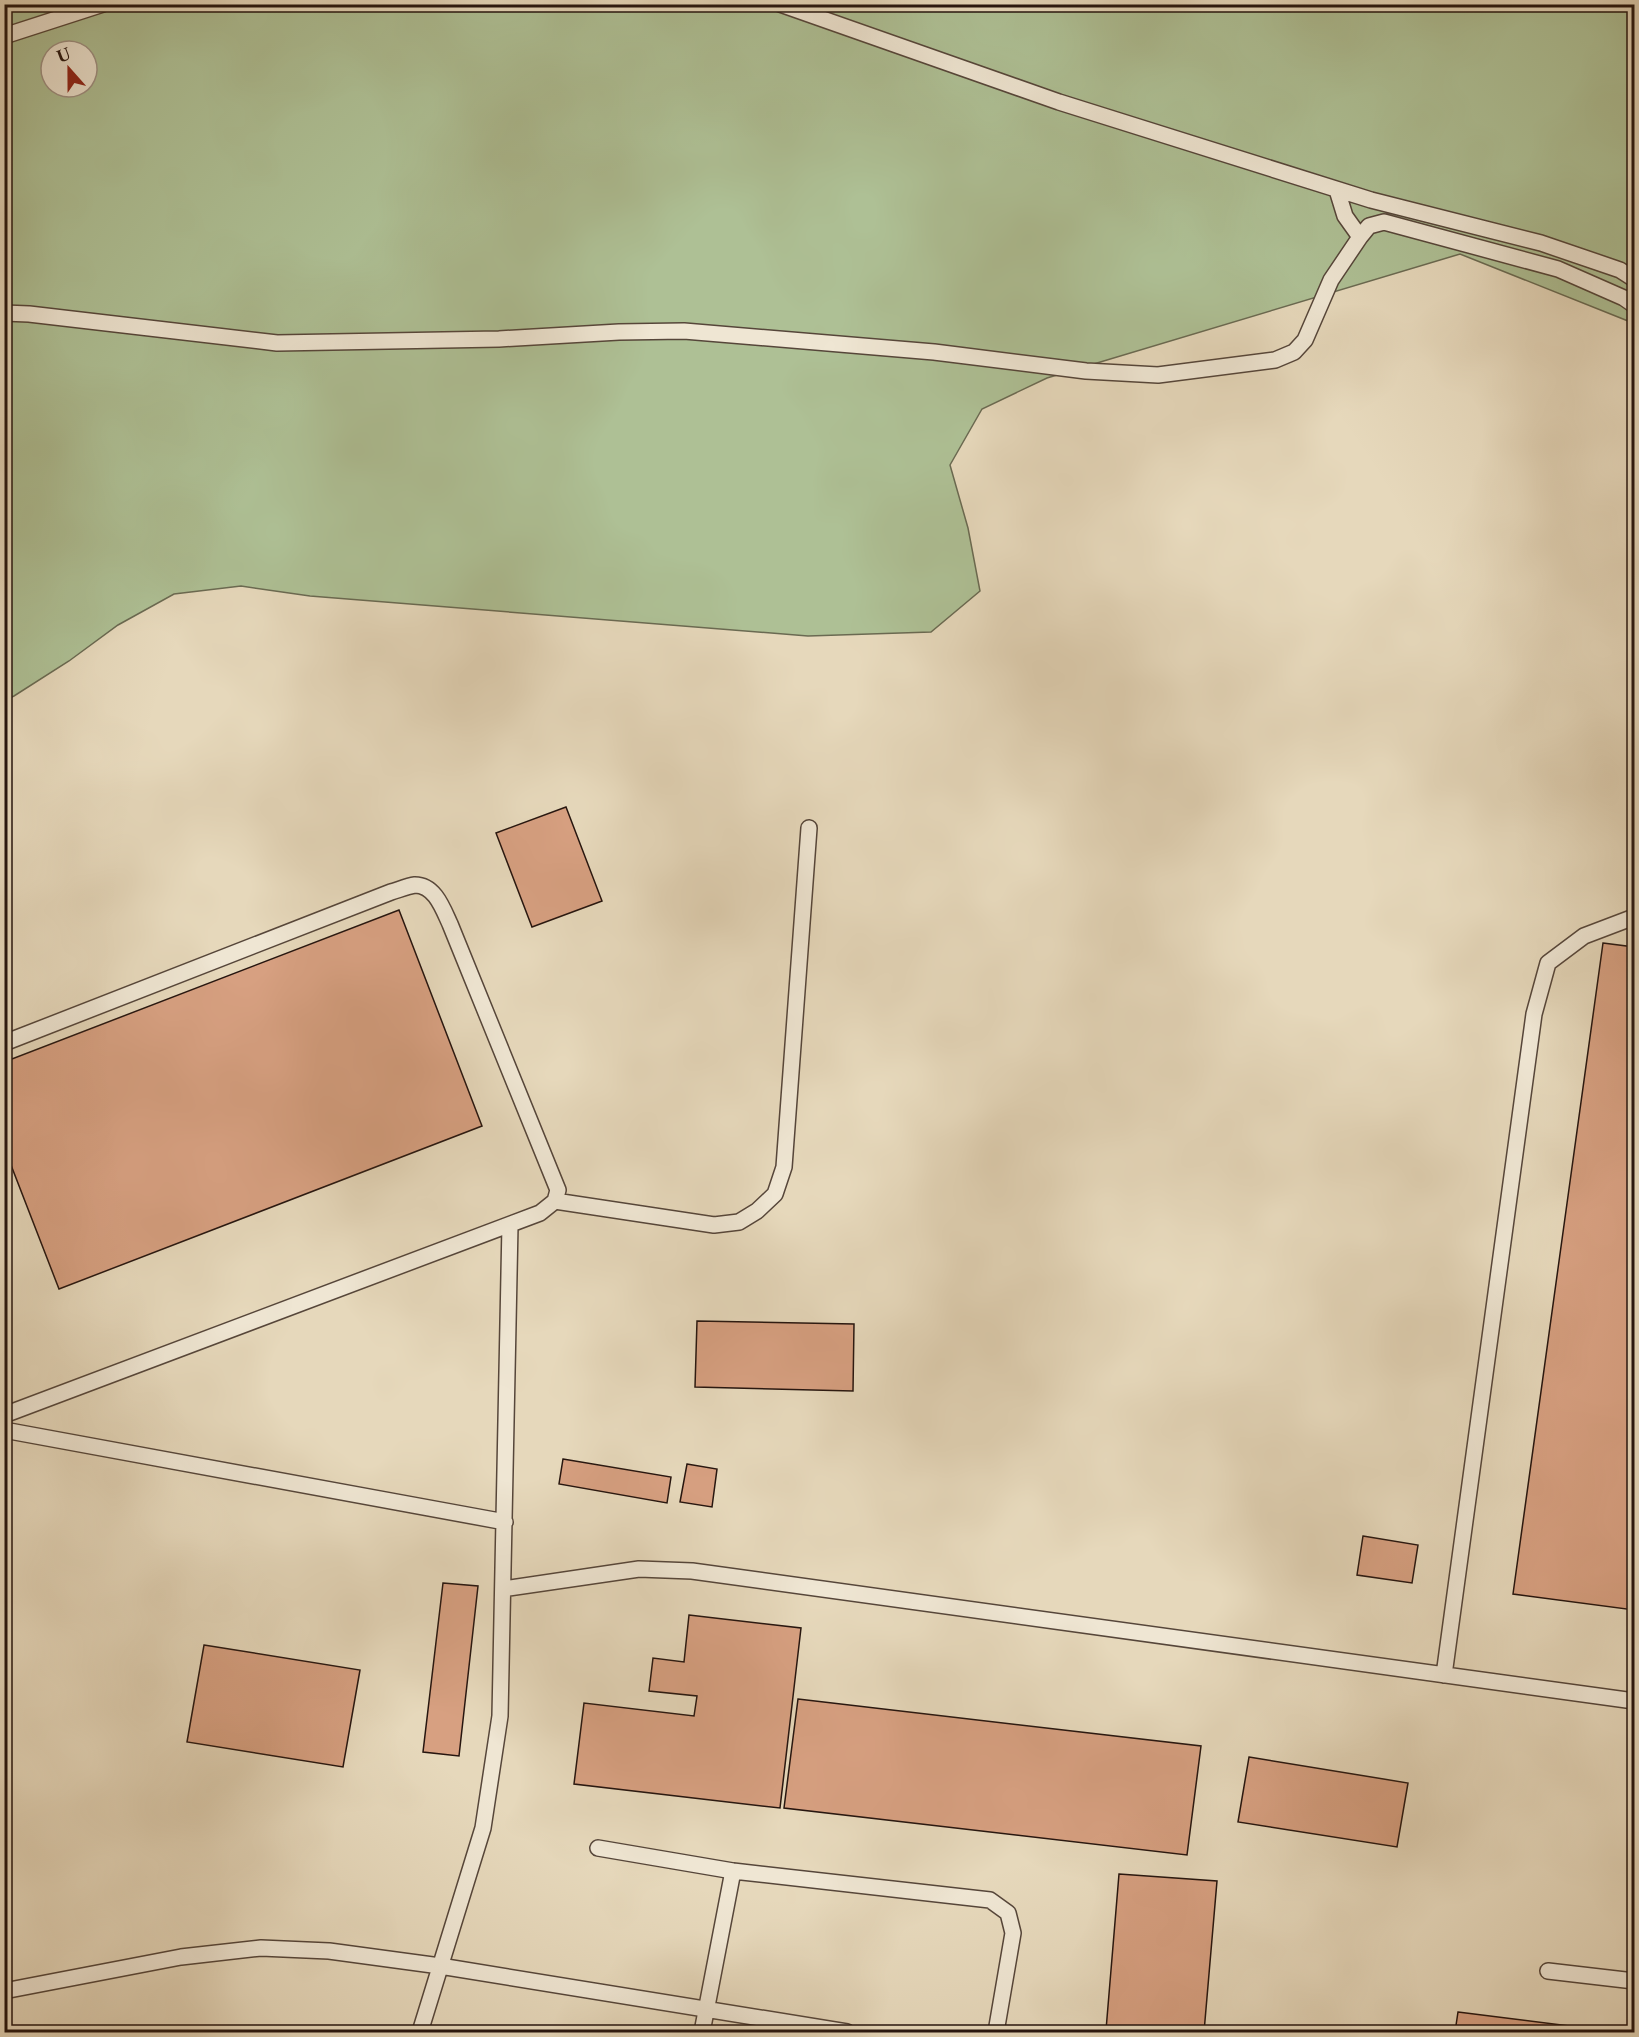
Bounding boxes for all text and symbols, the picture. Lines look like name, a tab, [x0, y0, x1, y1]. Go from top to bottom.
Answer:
north arrow	[39, 39, 99, 99]
text: U	[54, 43, 73, 67]

